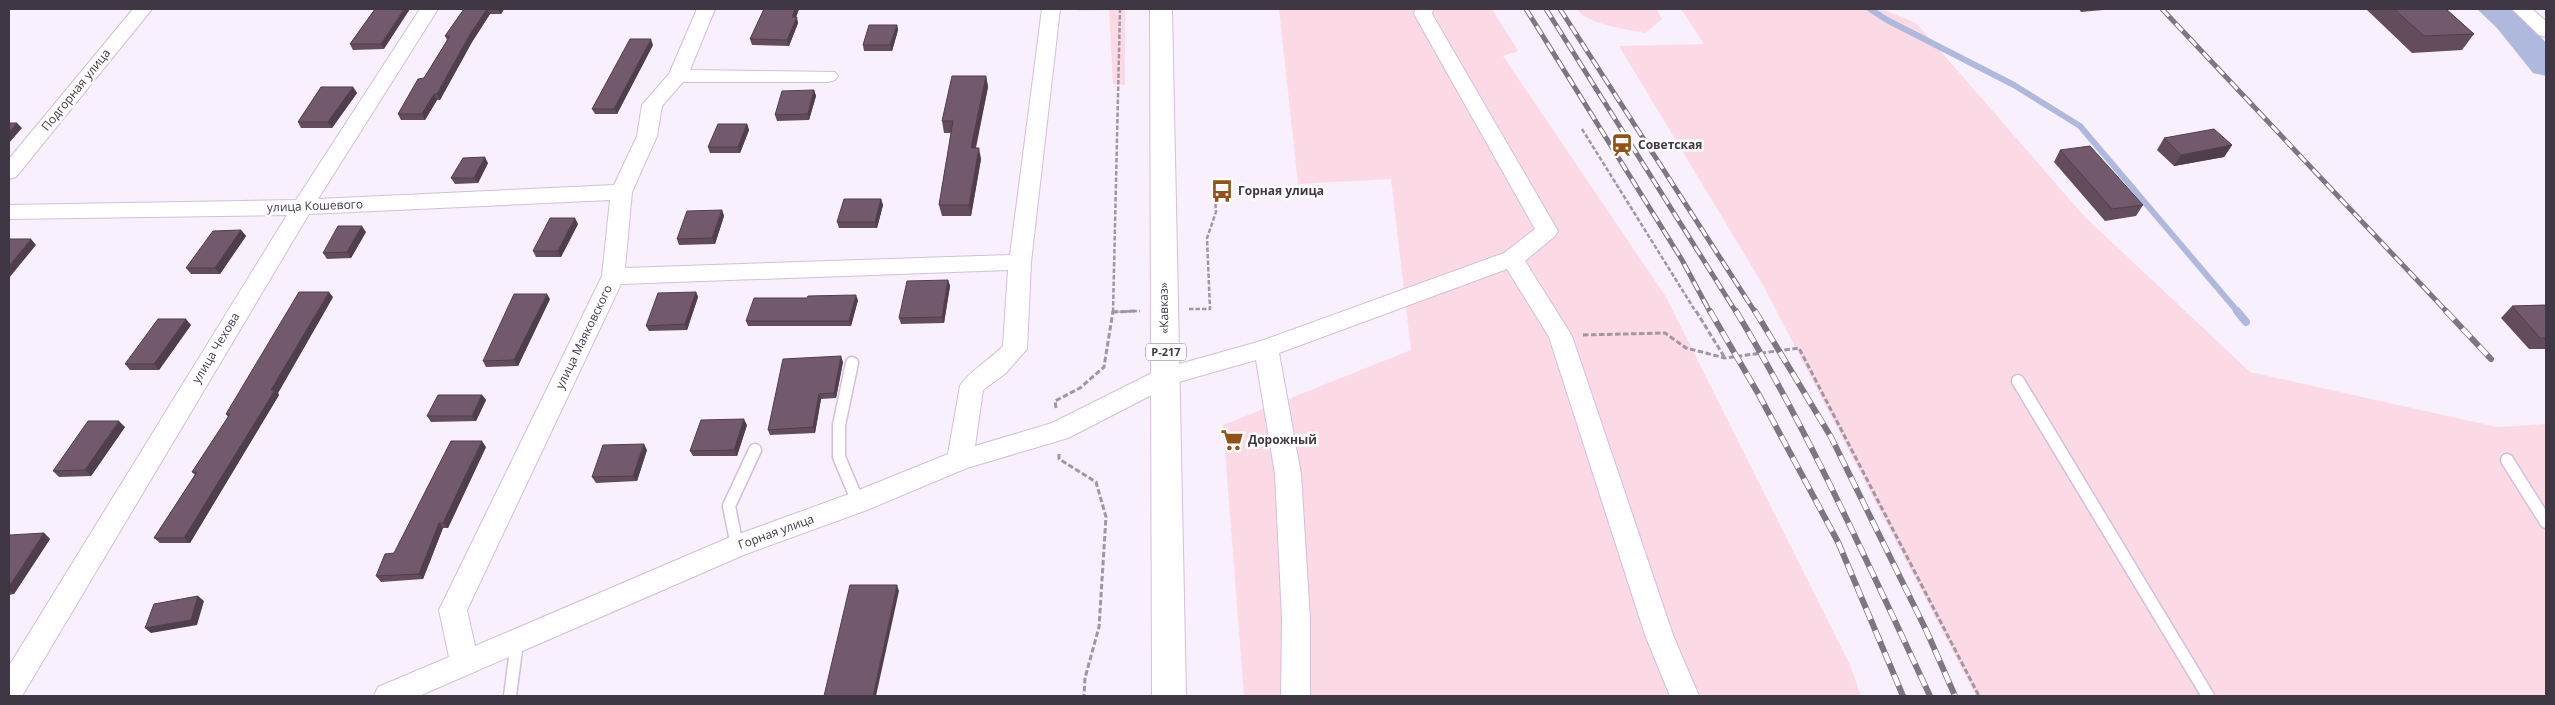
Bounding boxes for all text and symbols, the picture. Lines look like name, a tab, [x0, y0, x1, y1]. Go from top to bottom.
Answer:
street label: Подгорная улица	[37, 45, 114, 134]
station icon: Советская	[1609, 132, 1635, 158]
place label: Советская	[1638, 136, 1702, 153]
bus stop icon: Горная улица	[1209, 178, 1235, 204]
place label: Горная улица	[1238, 182, 1324, 199]
street label: улица Кошевого	[267, 195, 363, 216]
street label: улица Маяковского	[551, 282, 616, 392]
street label: «Кавказ»	[1155, 282, 1172, 334]
street label: улица Чехова	[188, 309, 243, 386]
road number: Р-217	[1146, 344, 1186, 361]
supermarket icon: Дорожный	[1219, 427, 1245, 453]
place label: Дорожный	[1248, 431, 1317, 448]
street label: Горная улица	[736, 510, 816, 553]

